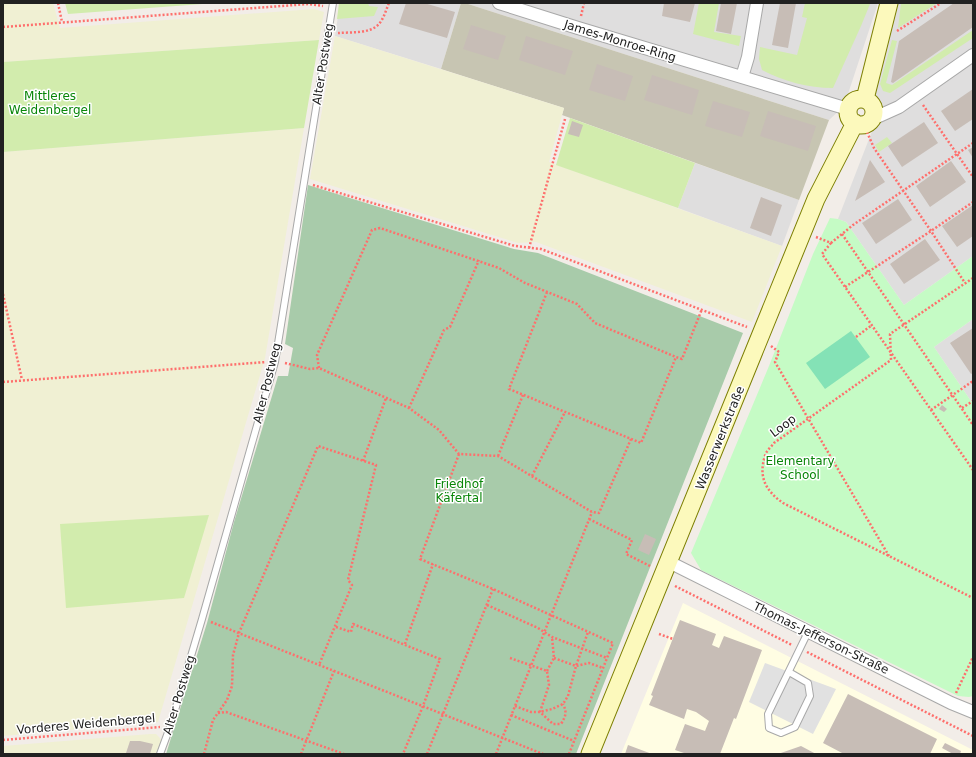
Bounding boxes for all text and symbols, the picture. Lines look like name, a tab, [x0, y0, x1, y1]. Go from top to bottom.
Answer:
street label: James-Monroe-Ring	[561, 17, 678, 65]
street label: Alter Postweg	[310, 22, 336, 106]
park label: Mittleres Weidenbergel	[9, 89, 91, 117]
street label: Alter Postweg	[250, 341, 284, 425]
street label: Wasserwerkstraße	[693, 384, 747, 492]
street label: Loop	[767, 412, 799, 440]
park label: Elementary School	[765, 454, 835, 482]
park label: Friedhof Käfertal	[435, 477, 484, 505]
street label: Thomas-Jefferson-Straße	[750, 599, 891, 677]
street label: Alter Postweg	[160, 654, 198, 736]
street label: Vorderes Weidenbergel	[16, 711, 156, 737]

